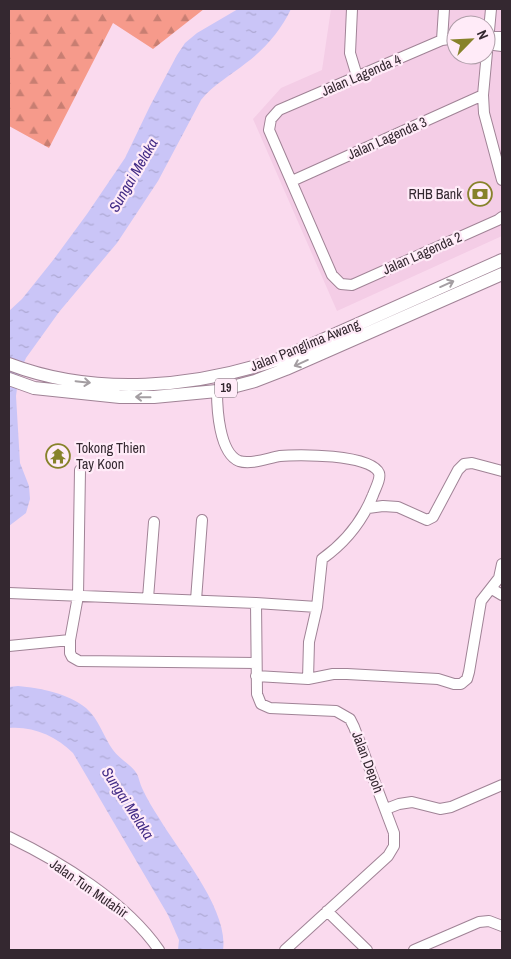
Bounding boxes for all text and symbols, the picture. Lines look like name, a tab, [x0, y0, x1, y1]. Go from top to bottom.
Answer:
north arrow	[446, 15, 496, 65]
text: N	[473, 27, 493, 42]
street label: Jalan Lagenda 4	[318, 50, 404, 100]
street label: Jalan Lagenda 3	[345, 113, 429, 163]
water label: Sungai Melaka	[103, 134, 163, 216]
bank icon: RHB Bank	[467, 181, 493, 207]
place label: RHB Bank	[408, 185, 462, 203]
street label: Jalan Lagenda 2	[380, 228, 464, 278]
one-way arrow	[439, 279, 454, 289]
street label: Jalan Panglima Awang	[248, 315, 363, 375]
one-way arrow	[294, 358, 309, 368]
one-way arrow	[75, 377, 91, 386]
road number: 19	[215, 378, 237, 398]
one-way arrow	[136, 392, 152, 402]
place label: Tokong Thien Tay Koon	[76, 439, 145, 473]
temple icon: Tokong Thien Tay Koon	[45, 443, 71, 469]
street label: Jalan Depoh	[348, 729, 388, 795]
water label: Sungai Melaka	[97, 763, 159, 843]
street label: Jalan Tun Mutahir	[46, 854, 132, 922]

